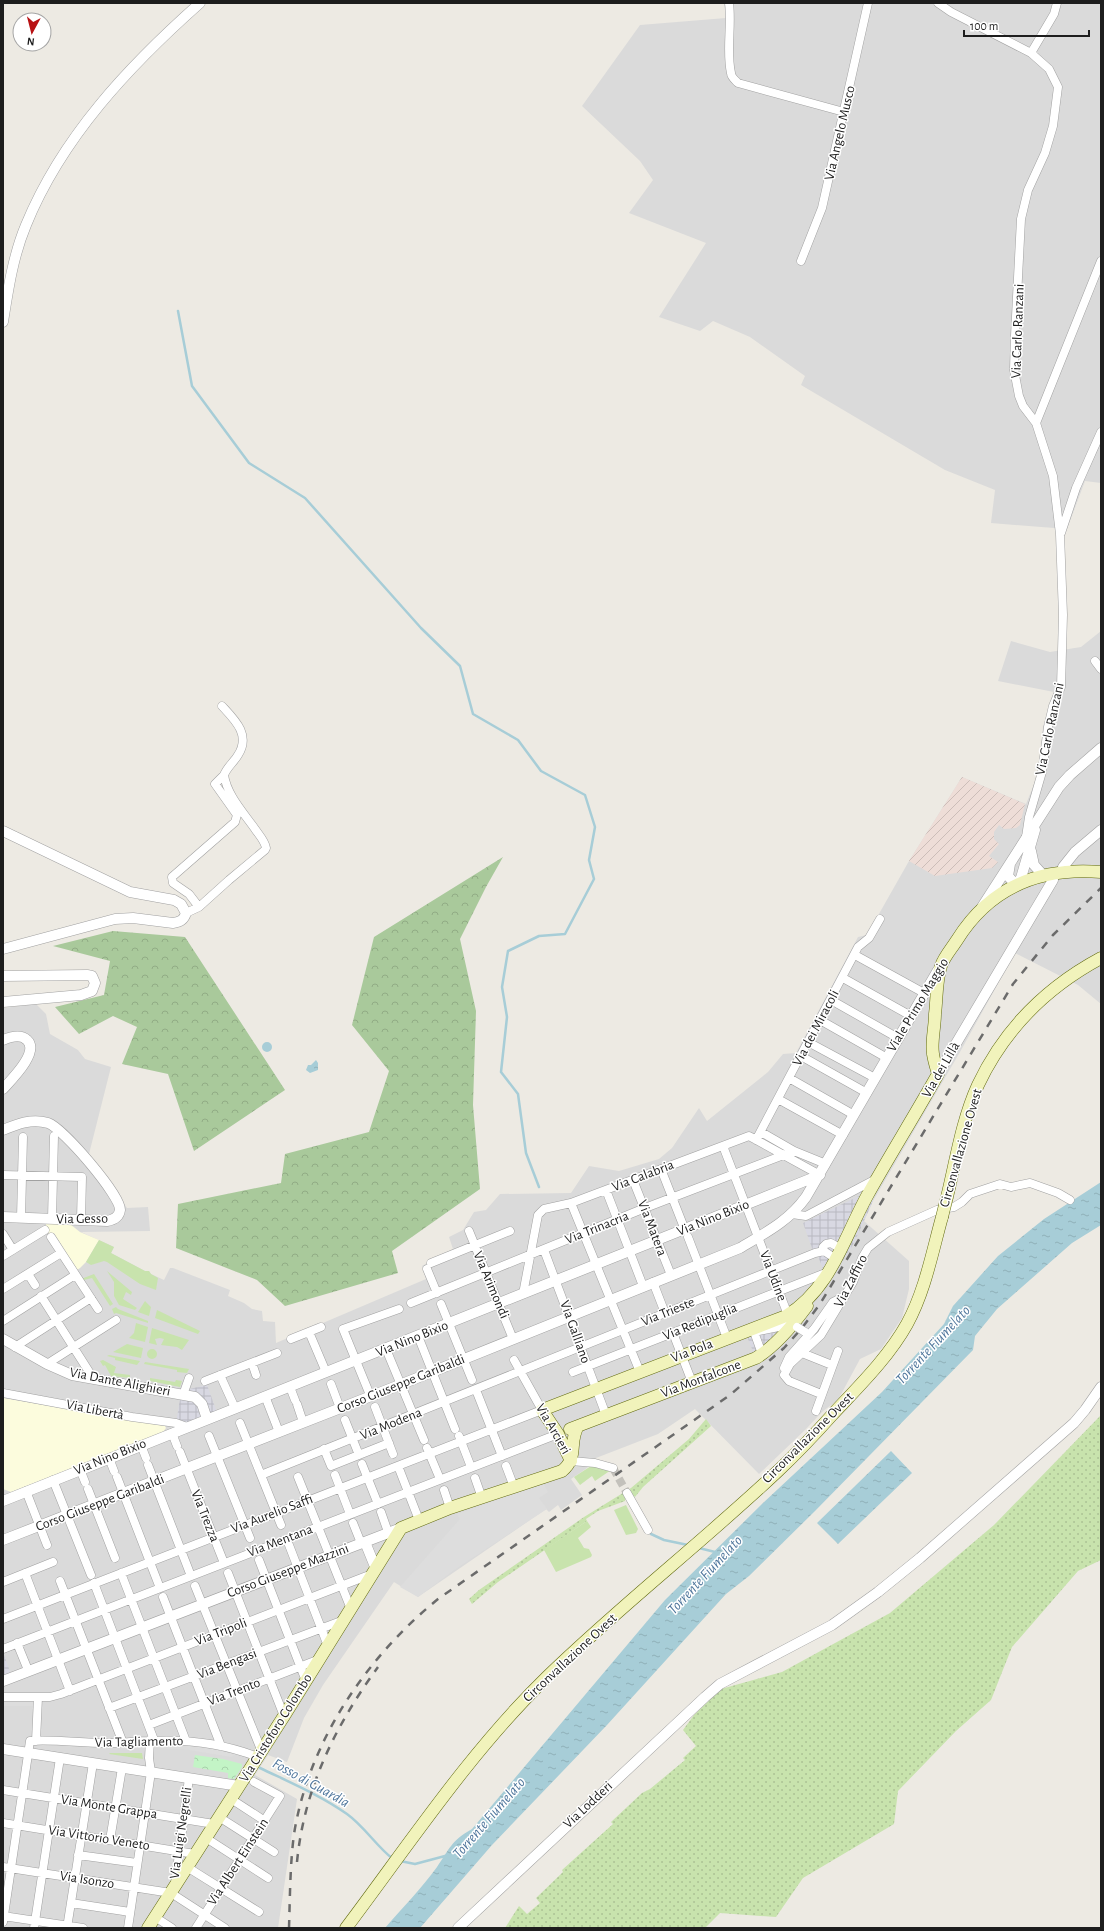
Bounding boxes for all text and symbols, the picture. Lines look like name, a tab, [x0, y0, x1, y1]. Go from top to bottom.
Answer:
north arrow	[12, 12, 52, 52]
scale bar	[964, 12, 1089, 38]
text: 100 m	[970, 20, 998, 32]
text: N	[26, 36, 35, 47]
street label: Via Angelo Musco	[822, 84, 858, 182]
street label: Via Carlo Ranzani	[1009, 283, 1027, 379]
street label: Via Carlo Ranzani	[1033, 681, 1067, 777]
street label: Viale Primo Maggio	[885, 956, 952, 1054]
street label: Via dei Miracoli	[790, 988, 842, 1068]
street label: Via dei Lillà	[919, 1039, 963, 1100]
street label: Circonvallazione Ovest	[937, 1087, 985, 1209]
street label: Via Calabria	[610, 1158, 676, 1194]
street label: Via Nino Bixio	[675, 1197, 751, 1239]
street label: Via Matera	[635, 1198, 669, 1259]
street label: Via Trinacria	[563, 1209, 631, 1247]
street label: Via Gesso	[56, 1212, 108, 1226]
street label: Via Arimondi	[471, 1249, 511, 1321]
street label: Via Udine	[757, 1249, 789, 1303]
street label: Via Zaffiro	[832, 1252, 870, 1310]
street label: Via Trieste	[639, 1295, 697, 1329]
street label: Via Galliano	[557, 1299, 593, 1365]
street label: Via Redipuglia	[661, 1301, 740, 1343]
water label: Torrente Fiumelato	[893, 1303, 973, 1387]
street label: Via Nino Bixio	[374, 1318, 450, 1360]
street label: Via Pola	[669, 1336, 715, 1365]
street label: Corso Giuseppe Garibaldi	[335, 1352, 467, 1416]
street label: Via Monfalcone	[659, 1357, 743, 1401]
street label: Via Dante Alighieri	[68, 1365, 172, 1399]
street label: Circonvallazione Ovest	[760, 1389, 857, 1486]
street label: Via Libertà	[65, 1398, 126, 1423]
street label: Via Arcieri	[533, 1401, 573, 1457]
street label: Via Modena	[358, 1405, 424, 1443]
street label: Via Nino Bixio	[72, 1436, 148, 1478]
street label: Corso Giuseppe Garibaldi	[34, 1472, 166, 1534]
street label: Via Trezza	[188, 1488, 222, 1545]
street label: Via Aurelio Saffi	[229, 1492, 315, 1536]
street label: Via Mentana	[245, 1522, 315, 1560]
water label: Torrente Fiumelato	[665, 1533, 745, 1617]
street label: Corso Giuseppe Mazzini	[225, 1541, 351, 1601]
street label: Circonvallazione Ovest	[520, 1611, 620, 1705]
street label: Via Tripoli	[193, 1616, 249, 1648]
street label: Via Bengasi	[195, 1646, 259, 1682]
street label: Via Cristoforo Colombo	[237, 1671, 315, 1785]
street label: Via Trento	[206, 1676, 262, 1708]
street label: Via Tagliamento	[95, 1734, 183, 1750]
water label: Fosso di Guardia	[270, 1756, 352, 1810]
water label: Torrente Fiumelato	[450, 1775, 528, 1861]
street label: Via Lodderi	[561, 1779, 615, 1831]
street label: Via Luigi Negrelli	[168, 1786, 194, 1880]
street label: Via Monte Grappa	[60, 1792, 159, 1822]
street label: Via Albert Einstein	[205, 1816, 271, 1908]
street label: Via Vittorio Veneto	[47, 1823, 151, 1853]
street label: Via Isonzo	[59, 1869, 115, 1891]

